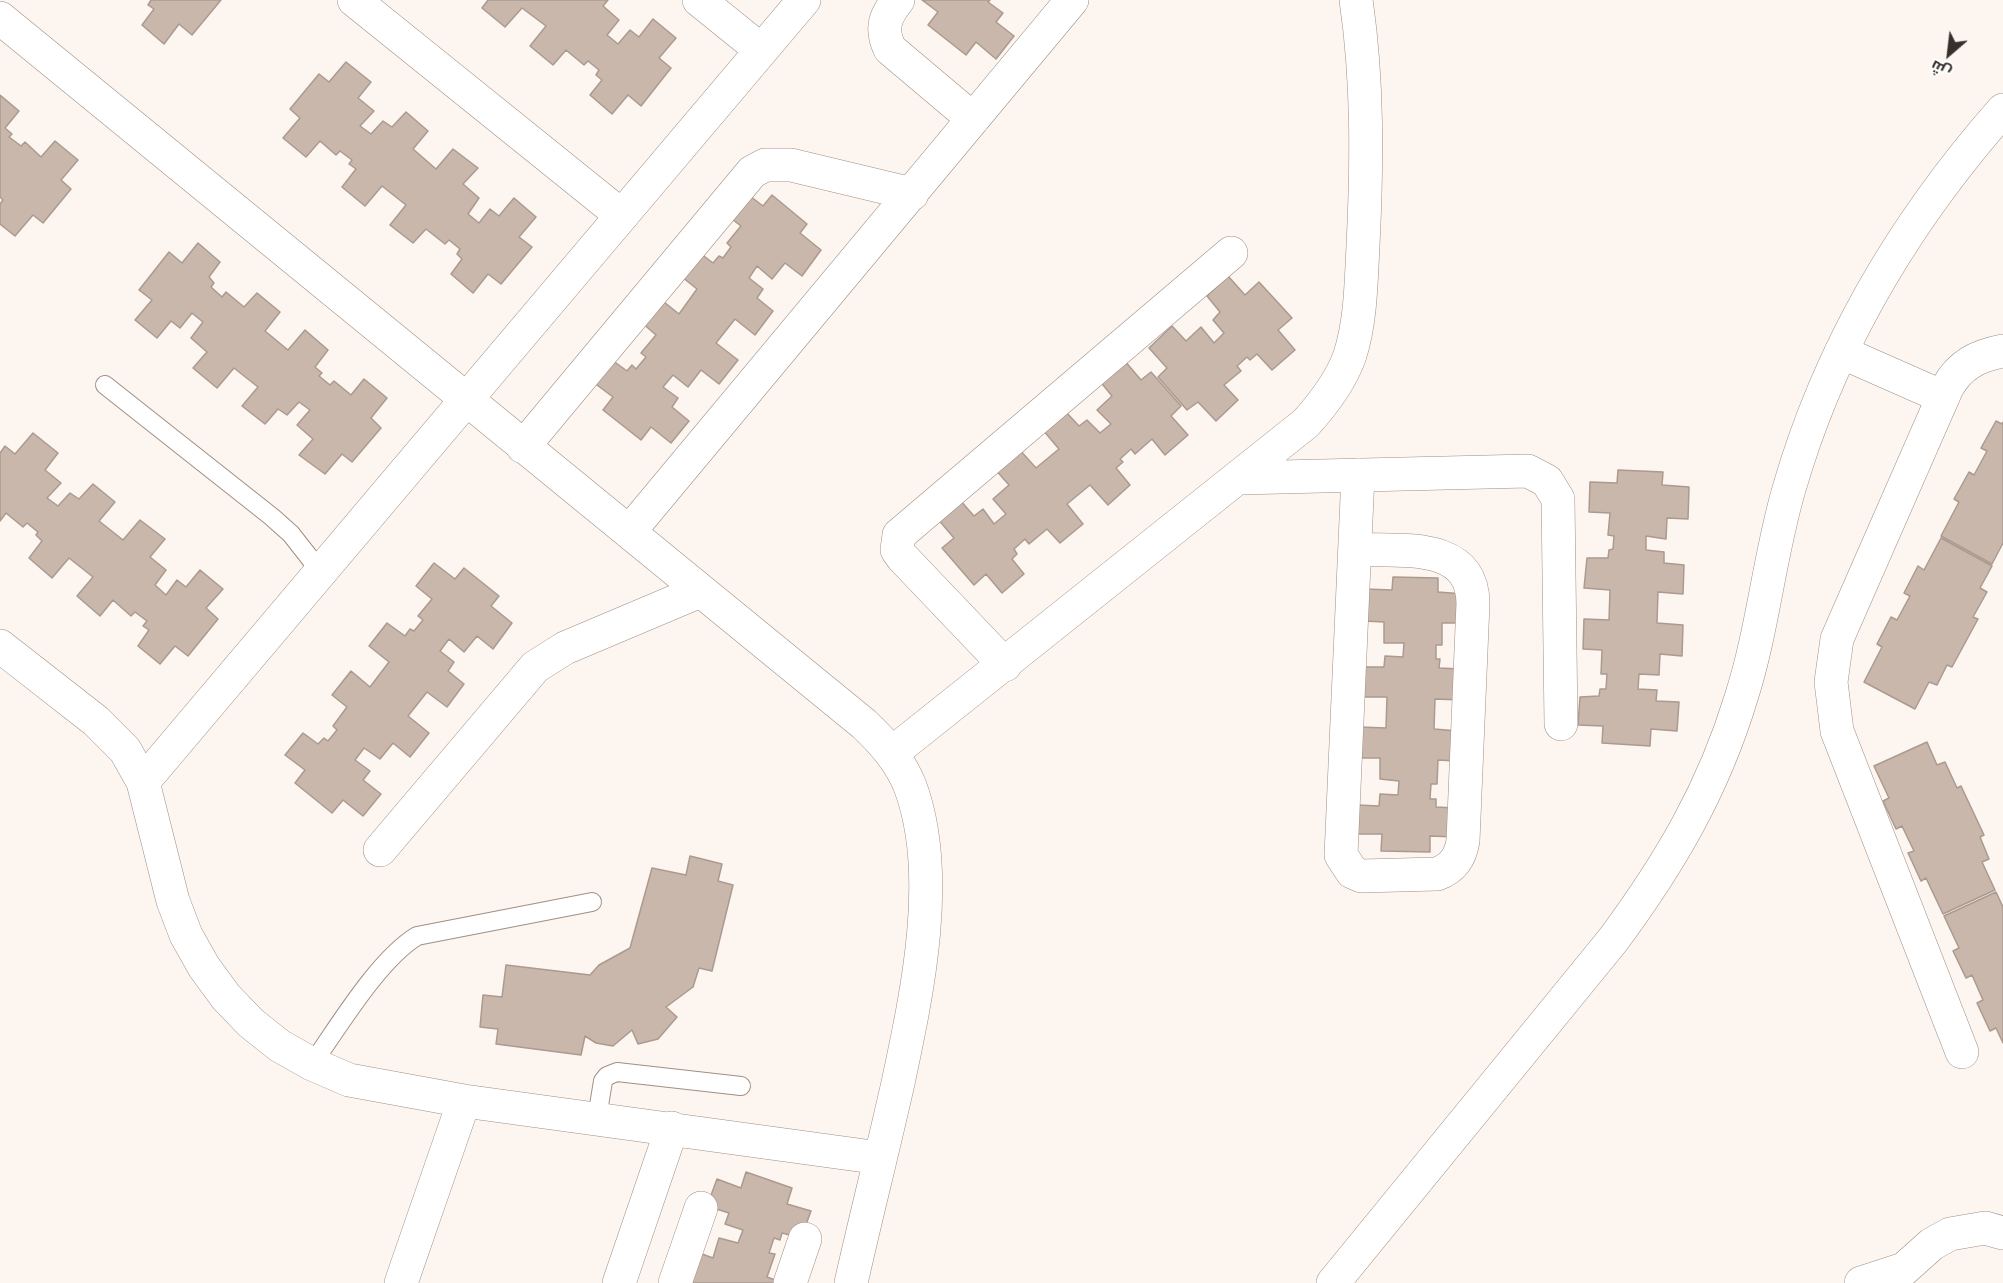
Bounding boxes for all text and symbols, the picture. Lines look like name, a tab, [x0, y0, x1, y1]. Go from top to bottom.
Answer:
north arrow	[1919, 24, 1979, 84]
text: ش	[1927, 56, 1954, 84]

